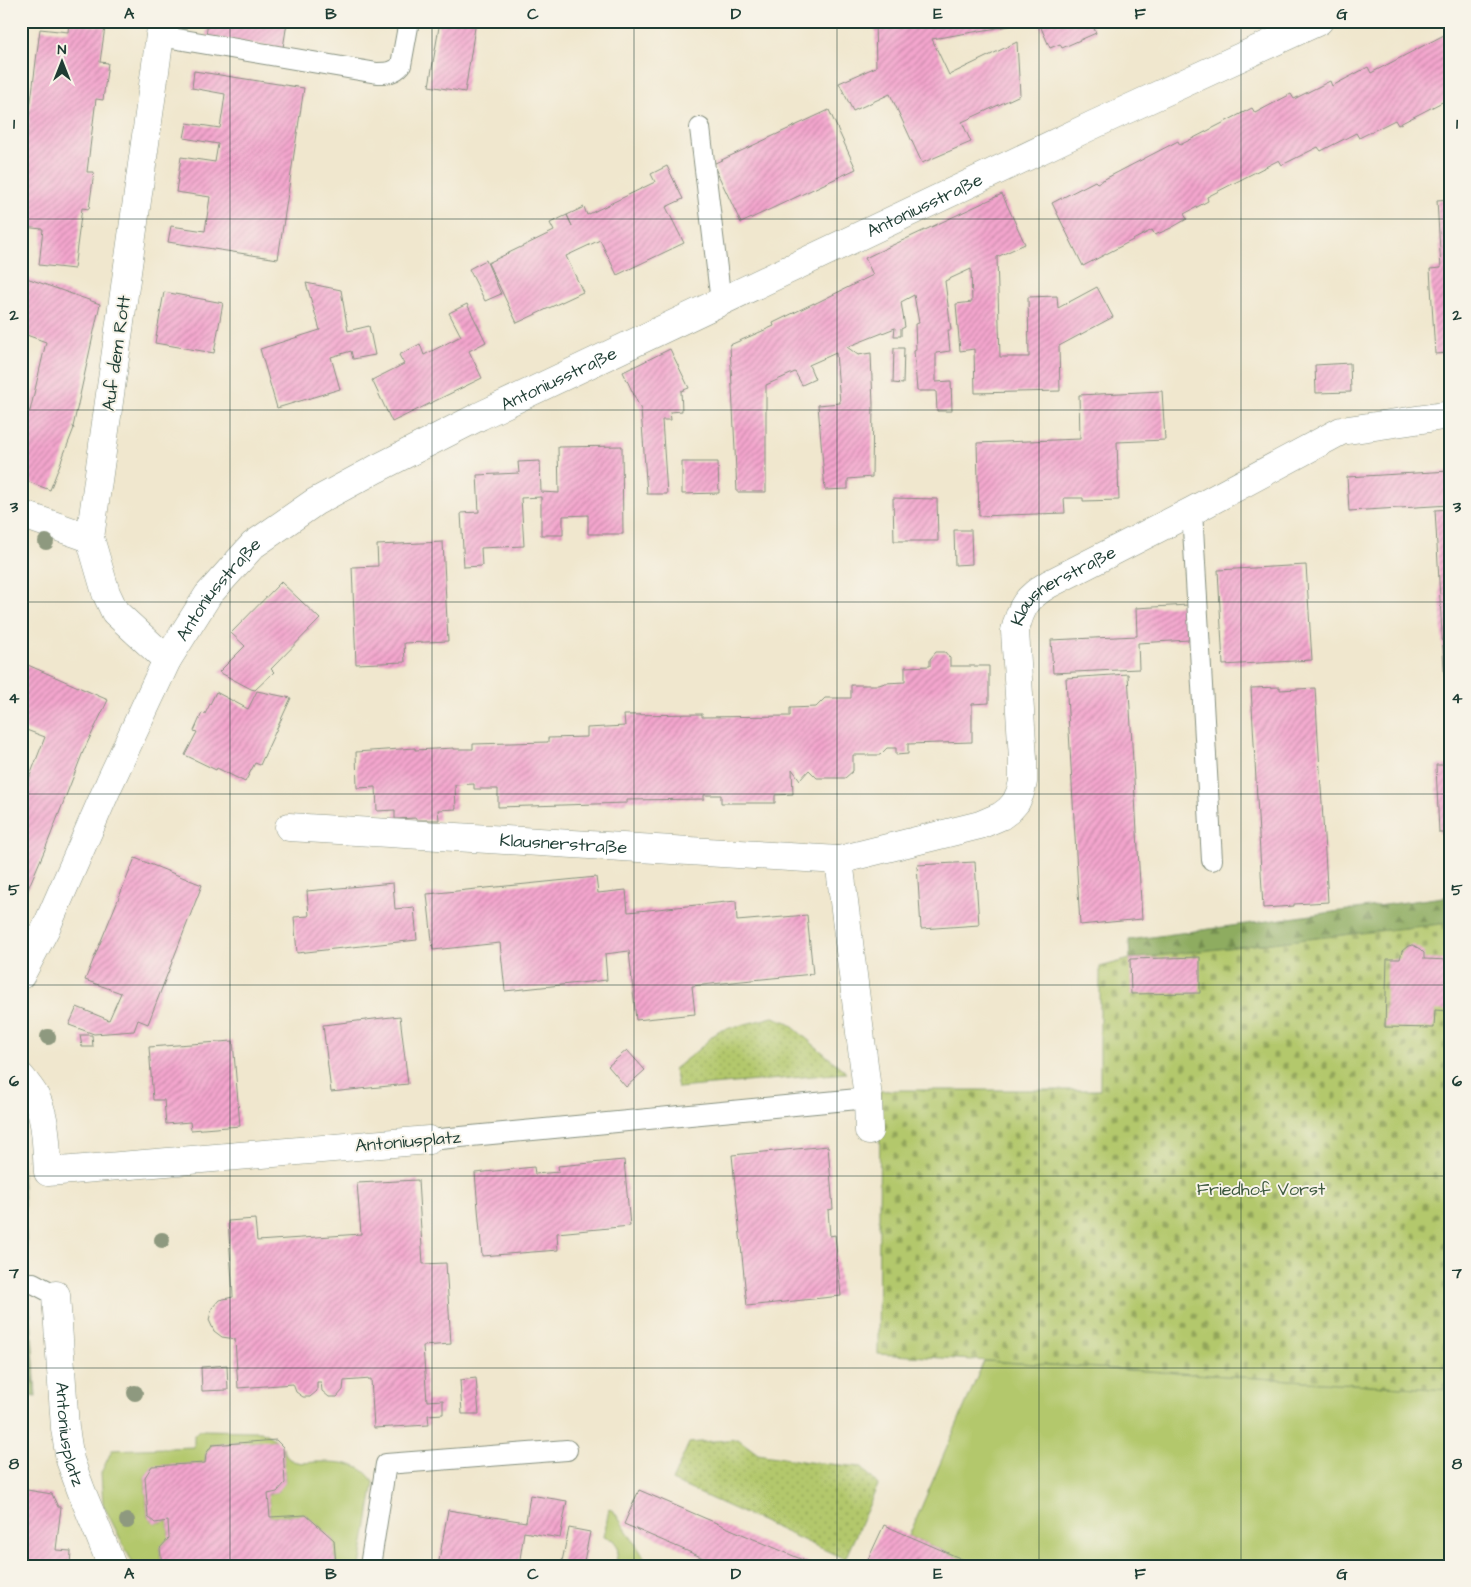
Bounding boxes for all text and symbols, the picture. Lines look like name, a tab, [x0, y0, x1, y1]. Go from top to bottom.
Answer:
text: A	[124, 3, 135, 25]
text: B	[325, 3, 337, 25]
text: C	[527, 3, 539, 25]
text: D	[731, 3, 742, 25]
text: E	[933, 3, 943, 25]
text: F	[1134, 3, 1146, 25]
text: G	[1336, 3, 1348, 25]
north arrow	[38, 38, 88, 88]
text: N	[58, 40, 67, 60]
text: 1	[13, 113, 16, 135]
text: 1	[1456, 113, 1459, 135]
street label: Antoniusstraße	[863, 167, 987, 244]
street label: Auf dem Rott	[96, 293, 137, 412]
text: 2	[8, 304, 19, 326]
text: 2	[1451, 304, 1462, 326]
street label: Antoniusstraße	[497, 341, 621, 417]
text: 3	[9, 496, 19, 518]
text: 3	[1452, 496, 1462, 518]
street label: Antoniusstraße	[170, 531, 266, 646]
street label: Klausnerstraße	[1005, 540, 1121, 629]
text: 4	[9, 687, 20, 709]
text: 4	[1452, 687, 1463, 709]
street label: Klausnerstraße	[499, 828, 628, 860]
text: 5	[8, 879, 20, 901]
text: 5	[1451, 879, 1463, 901]
text: 6	[9, 1070, 19, 1092]
text: 6	[1452, 1070, 1462, 1092]
street label: Antoniusplatz	[354, 1124, 462, 1159]
park label: Friedhof Vorst	[1197, 1177, 1326, 1202]
text: 7	[8, 1262, 19, 1284]
text: 7	[1451, 1262, 1462, 1284]
street label: Antoniusplatz	[49, 1381, 91, 1490]
text: 8	[9, 1453, 20, 1475]
text: 8	[1452, 1453, 1463, 1475]
text: A	[124, 1563, 135, 1585]
text: B	[325, 1563, 337, 1585]
text: C	[527, 1563, 539, 1585]
text: D	[731, 1563, 742, 1585]
text: E	[933, 1563, 943, 1585]
text: F	[1134, 1563, 1146, 1585]
text: G	[1336, 1563, 1348, 1585]

